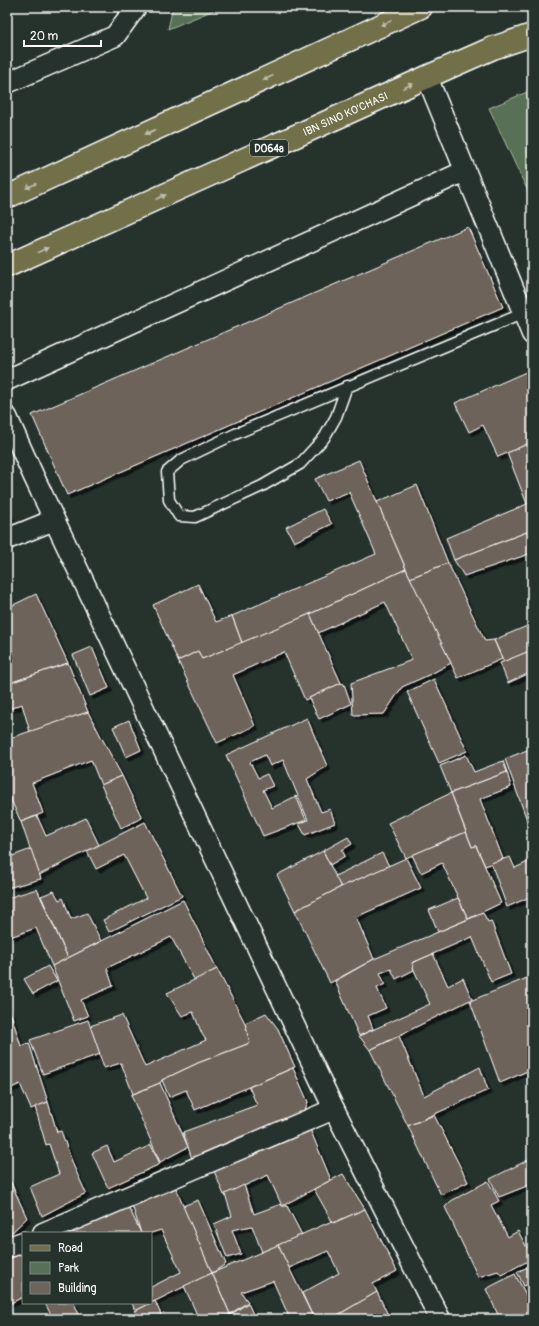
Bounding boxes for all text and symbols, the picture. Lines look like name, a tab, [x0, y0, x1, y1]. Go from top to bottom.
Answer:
one-way arrow	[380, 20, 391, 26]
scale bar	[24, 22, 101, 48]
text: 20 m	[30, 29, 59, 44]
one-way arrow	[262, 75, 273, 81]
one-way arrow	[402, 83, 413, 89]
street label: IBN SINO KO'CHASI	[301, 89, 390, 139]
one-way arrow	[144, 129, 155, 135]
road number: D064a	[250, 140, 288, 156]
one-way arrow	[26, 183, 37, 189]
one-way arrow	[156, 193, 168, 199]
one-way arrow	[37, 247, 48, 253]
legend	[22, 1232, 152, 1304]
text: Road	[58, 1241, 83, 1256]
text: Park	[58, 1261, 79, 1276]
text: Building	[58, 1281, 97, 1296]

